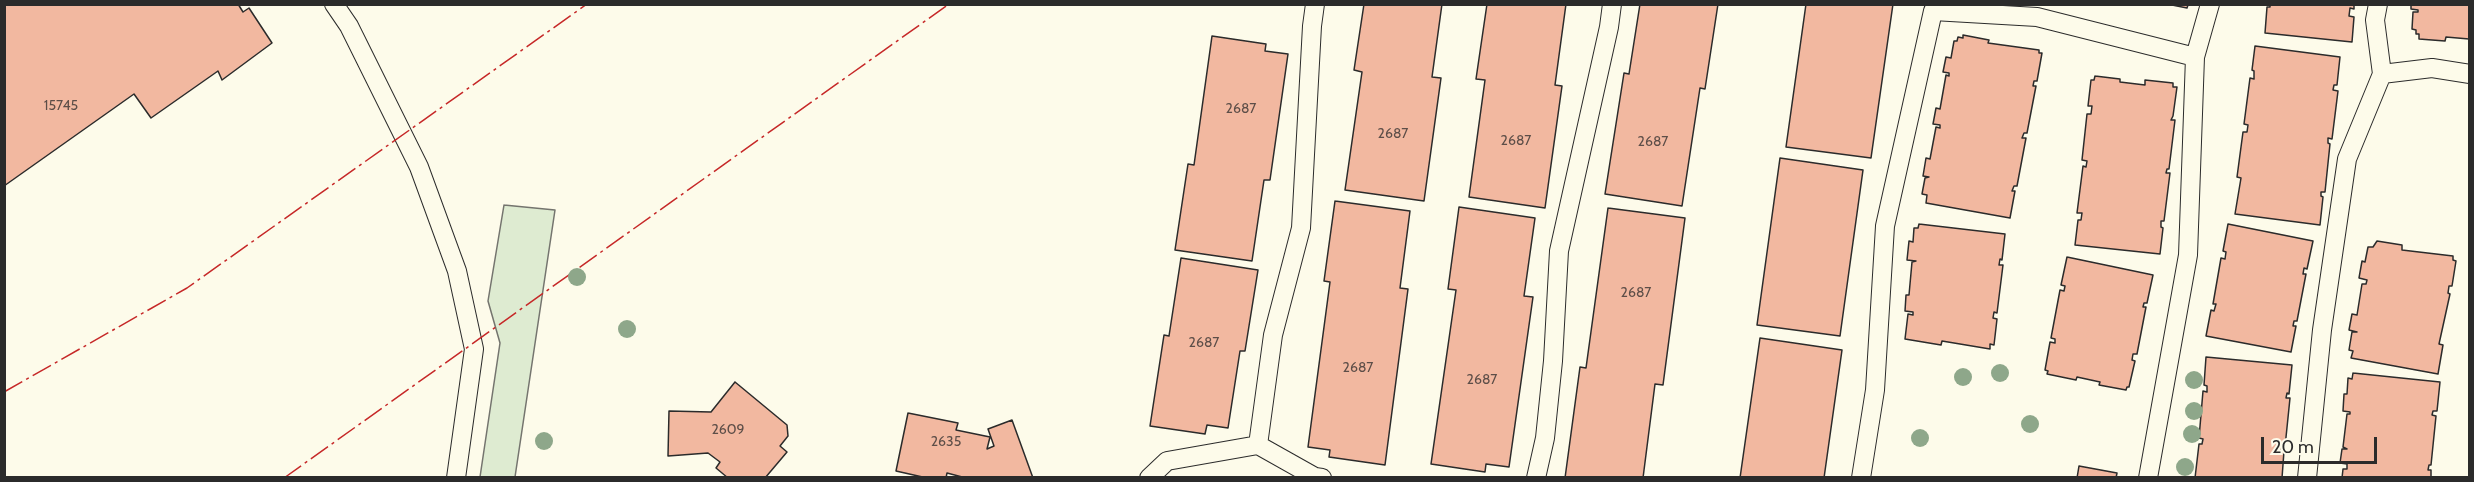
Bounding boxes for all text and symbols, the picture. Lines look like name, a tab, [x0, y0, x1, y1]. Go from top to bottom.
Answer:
house number: 15745	[44, 98, 78, 114]
house number: 2687	[1226, 101, 1256, 117]
house number: 2687	[1378, 126, 1408, 142]
house number: 2687	[1501, 133, 1531, 149]
house number: 2687	[1638, 134, 1668, 150]
house number: 2687	[1621, 285, 1651, 301]
house number: 2687	[1189, 335, 1219, 351]
house number: 2687	[1343, 360, 1373, 376]
house number: 2687	[1467, 372, 1497, 388]
house number: 2609	[711, 422, 745, 438]
scale bar	[2264, 425, 2380, 463]
house number: 2635	[931, 434, 961, 450]
text: 20 m	[2272, 436, 2314, 458]

